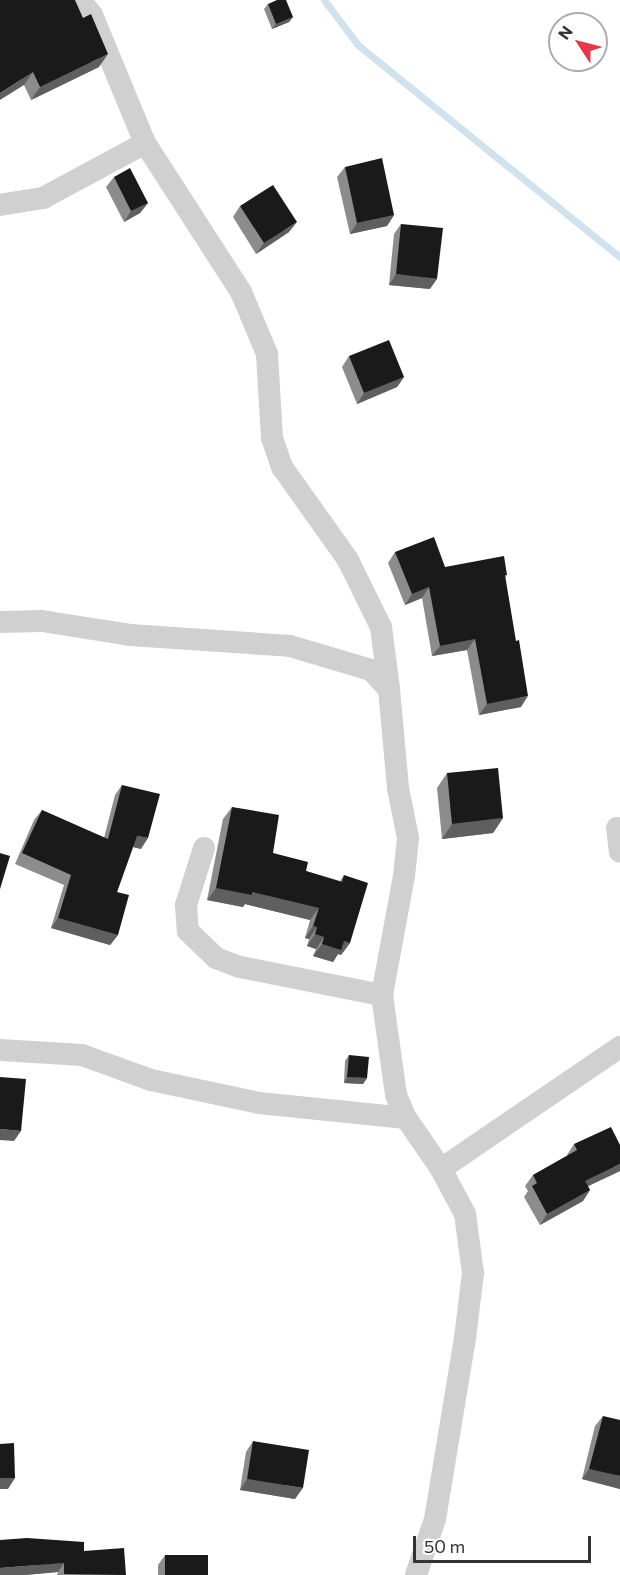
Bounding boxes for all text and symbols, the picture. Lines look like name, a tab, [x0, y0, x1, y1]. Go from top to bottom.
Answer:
north arrow	[548, 12, 608, 72]
text: N	[553, 22, 576, 43]
scale bar	[416, 1524, 594, 1562]
text: 50 m	[424, 1535, 465, 1557]

